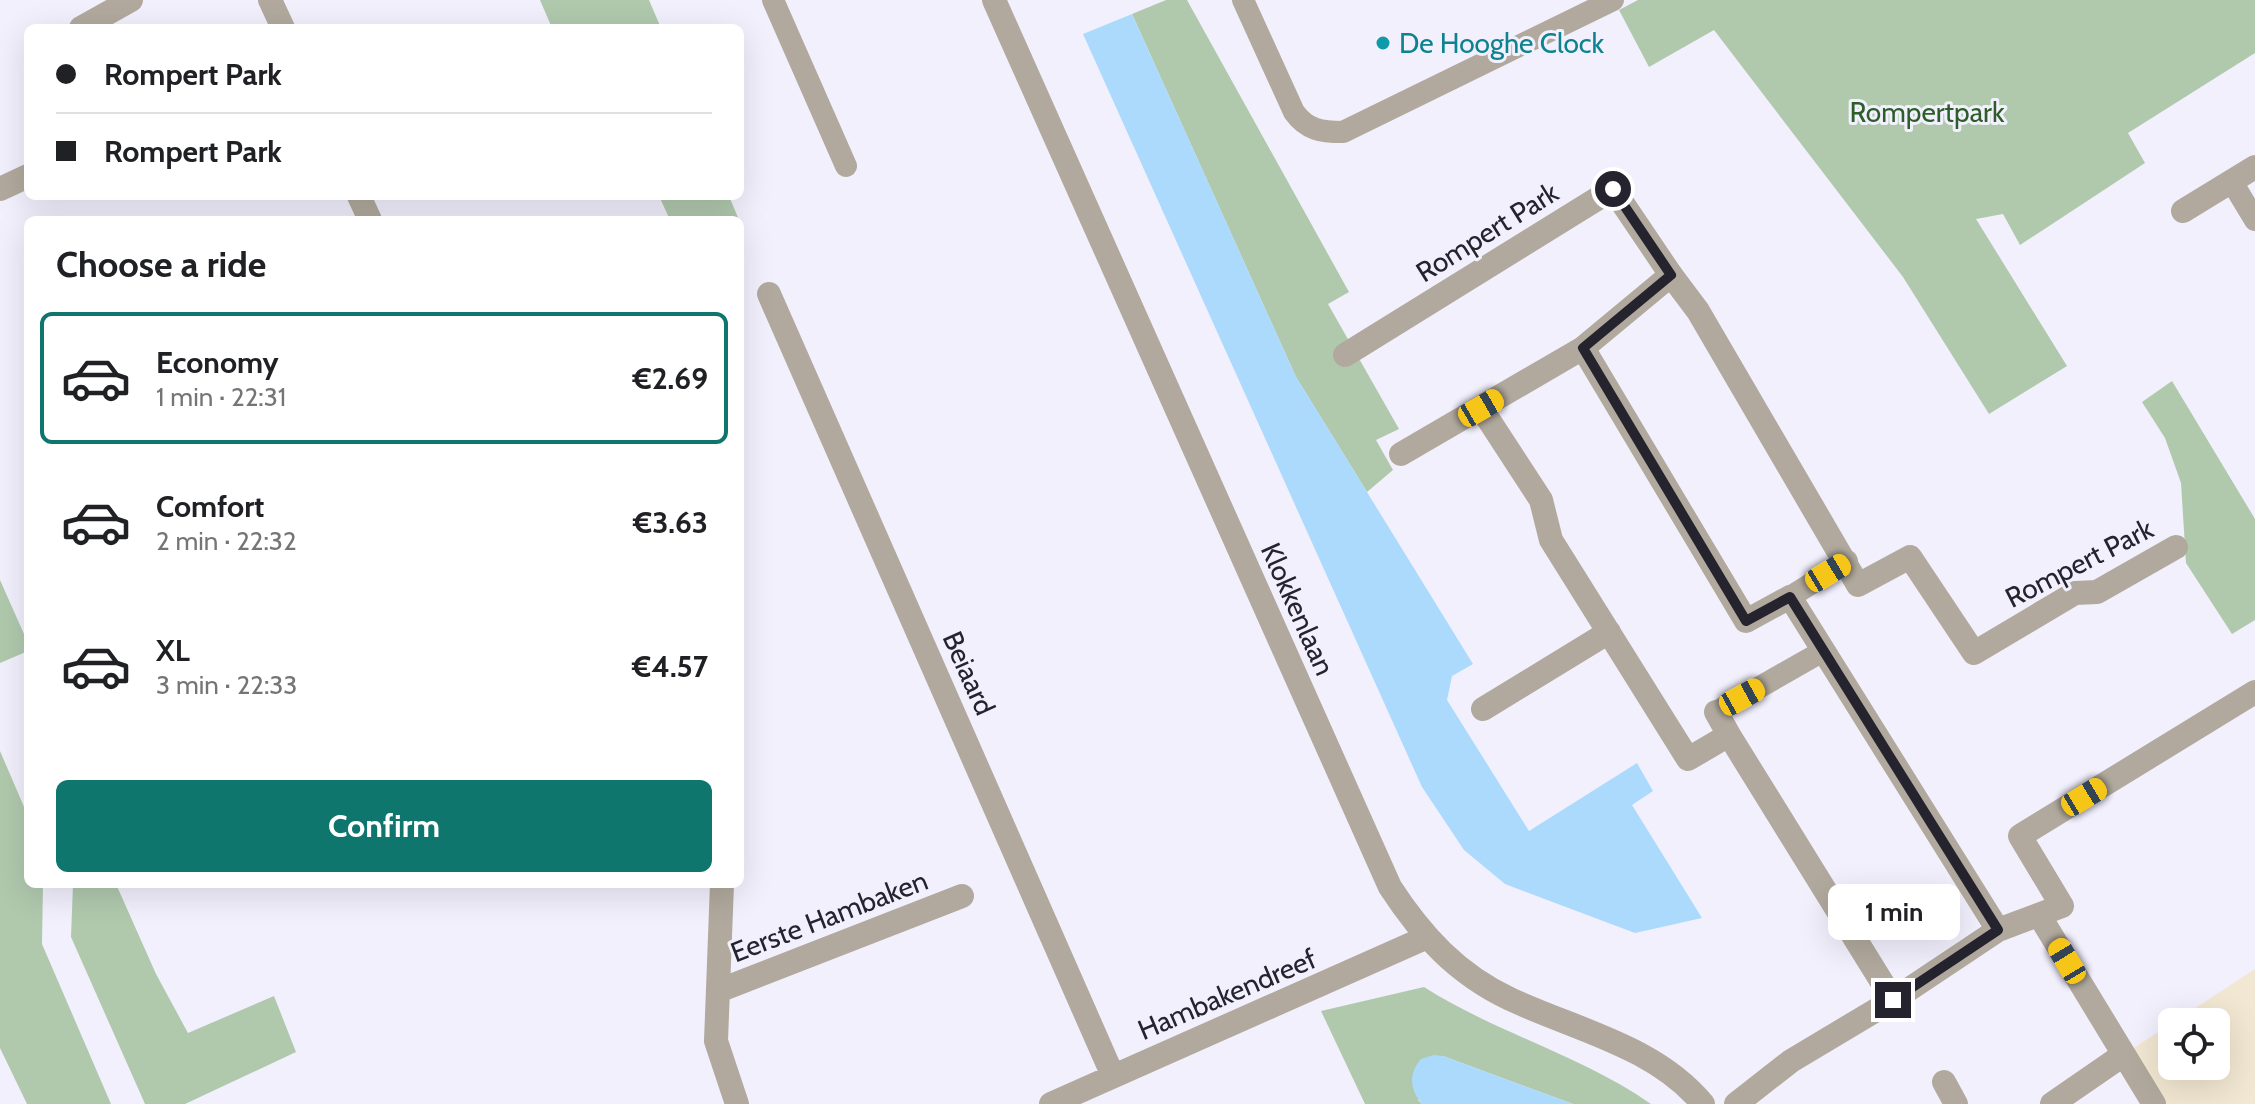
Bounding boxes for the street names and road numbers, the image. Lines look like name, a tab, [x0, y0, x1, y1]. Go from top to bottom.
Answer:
street label: Rompert Park	[1410, 175, 1565, 289]
street label: Rompert Park	[1999, 511, 2159, 615]
street label: Klokkenlaan	[1254, 538, 1342, 680]
street label: Beiaard	[936, 626, 1002, 720]
street label: Eerste Hambaken	[726, 863, 932, 969]
street label: Hambakendreef	[1133, 941, 1321, 1047]

